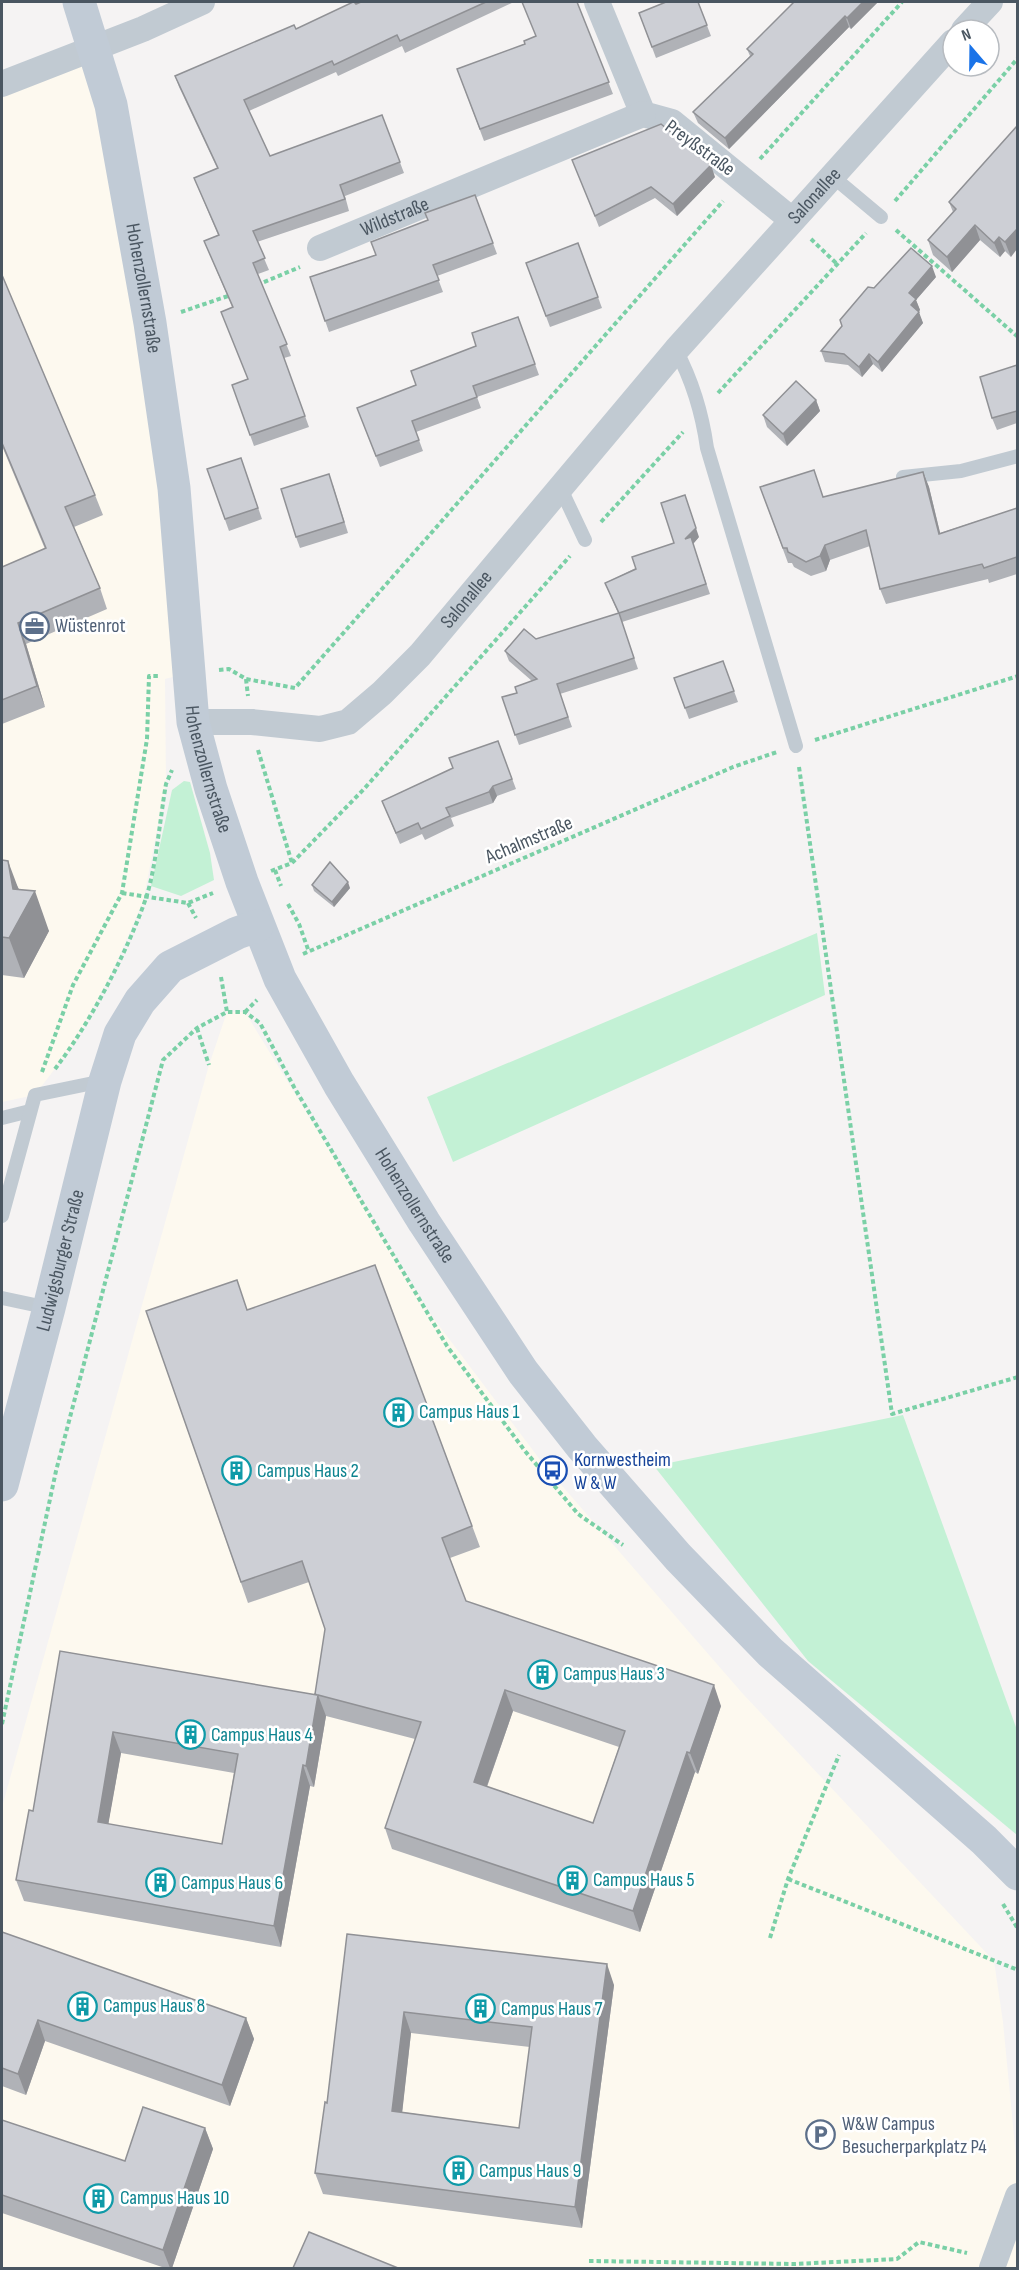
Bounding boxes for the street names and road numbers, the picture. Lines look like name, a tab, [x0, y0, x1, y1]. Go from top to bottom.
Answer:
street label: Preyßstraße	[660, 115, 740, 181]
street label: Salonallee	[783, 163, 846, 229]
street label: Wildstraße	[357, 192, 433, 242]
street label: Hohenzollernstraße	[120, 221, 166, 355]
street label: Salonallee	[435, 566, 498, 633]
street label: Hohenzollernstraße	[180, 704, 237, 836]
street label: Achalmstraße	[481, 811, 576, 870]
street label: Hohenzollernstraße	[369, 1144, 460, 1268]
street label: Ludwigsburger Straße	[31, 1187, 90, 1334]

